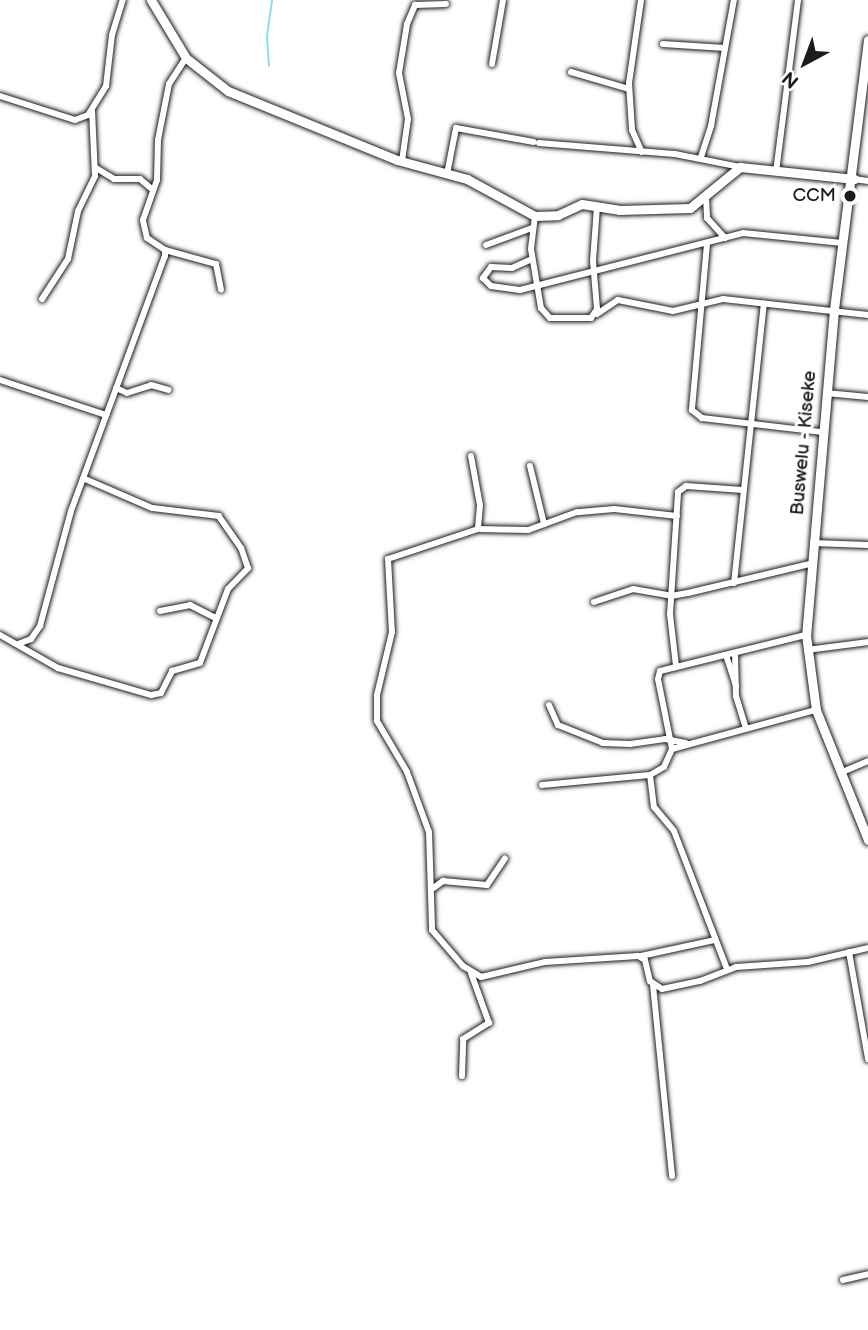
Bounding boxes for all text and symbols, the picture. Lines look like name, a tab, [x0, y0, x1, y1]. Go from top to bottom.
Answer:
north arrow	[770, 28, 840, 98]
text: N	[778, 66, 804, 93]
place label: CCM	[793, 185, 836, 207]
marker: CCM	[842, 188, 858, 204]
street label: Buswelu - Kiseke	[786, 369, 822, 517]

